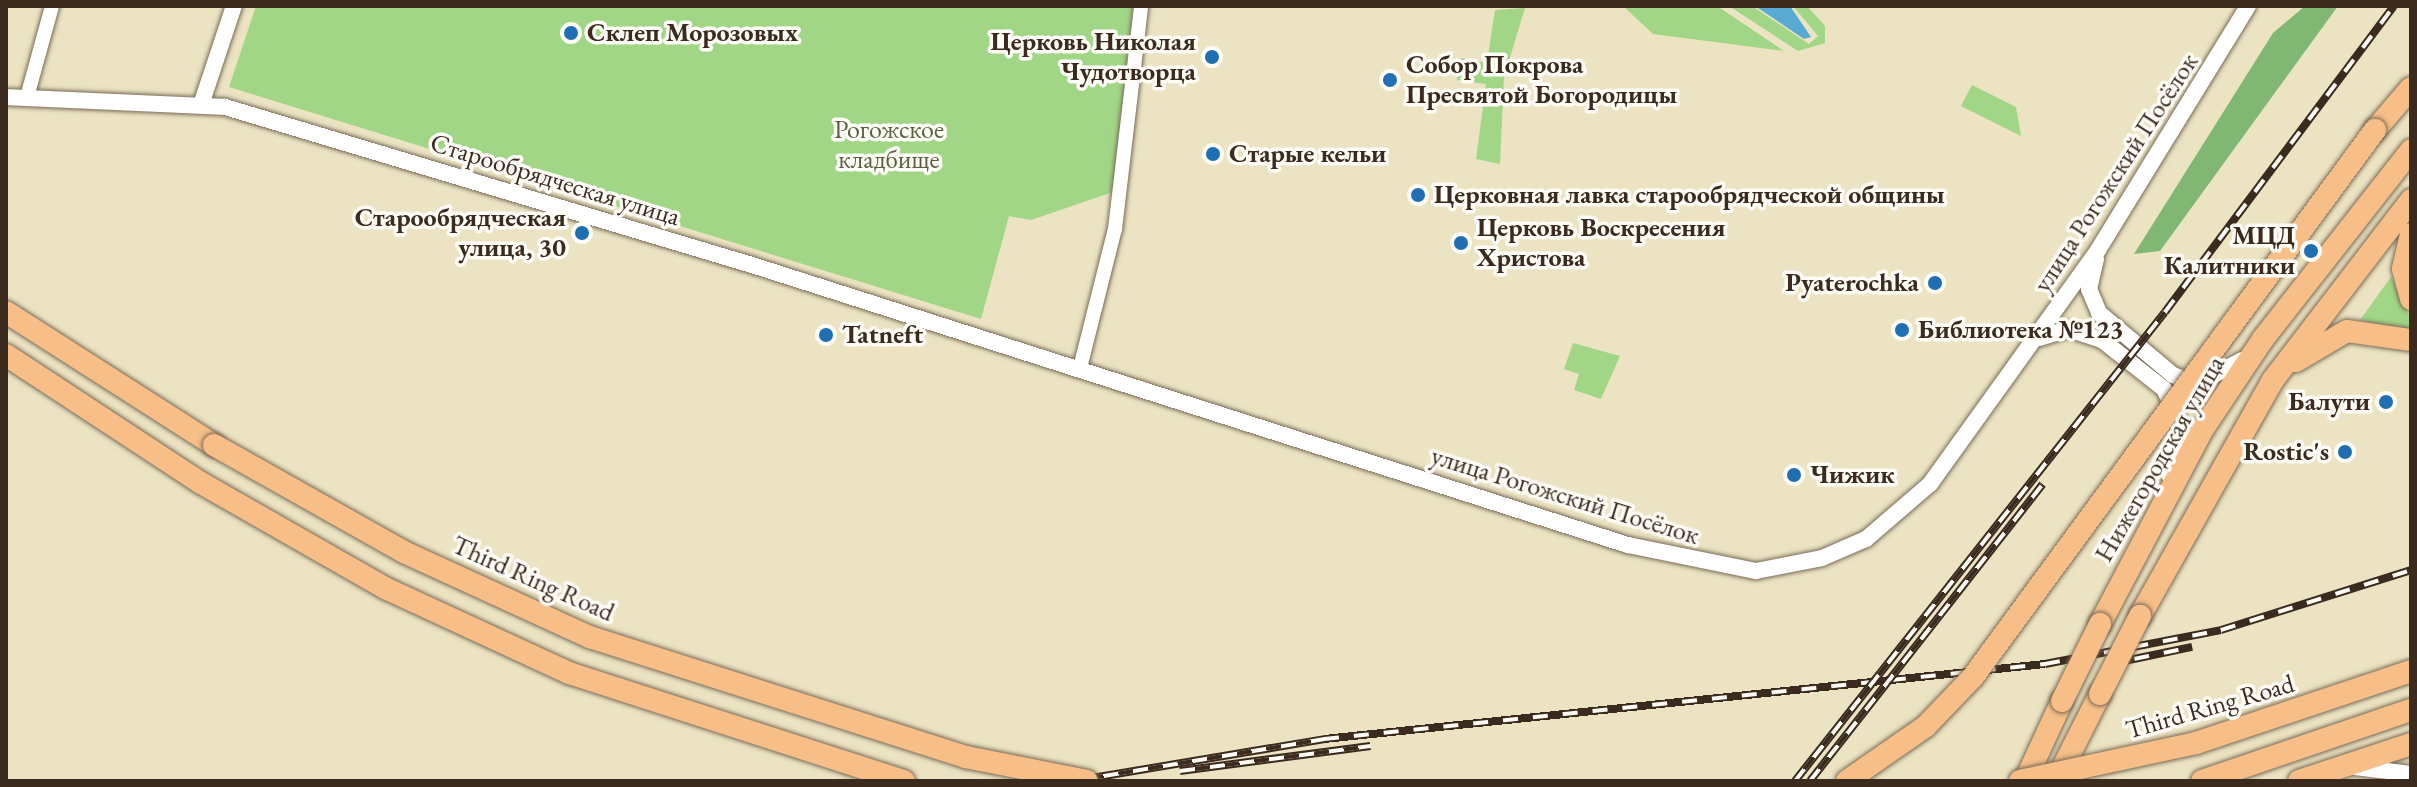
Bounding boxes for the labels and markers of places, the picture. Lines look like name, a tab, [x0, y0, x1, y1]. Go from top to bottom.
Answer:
place label: Склеп Морозовых	[587, 17, 798, 49]
marker: Склеп Морозовых	[562, 24, 580, 42]
place label: Церковь Николая Чудотворца	[991, 26, 1196, 88]
marker: Церковь Николая Чудотворца	[1203, 48, 1221, 66]
place label: Собор Покрова Пресвятой Богородицы	[1406, 49, 1677, 110]
marker: Собор Покрова Пресвятой Богородицы	[1381, 71, 1399, 89]
place label: Старые кельи	[1229, 138, 1386, 170]
marker: Старые кельи	[1204, 145, 1222, 163]
place label: Церковная лавка старообрядческой общины	[1434, 179, 1945, 211]
marker: Церковная лавка старообрядческой общины	[1409, 186, 1427, 204]
place label: Старообрядческая улица, 30	[355, 202, 566, 264]
place label: Церковь Воскресения Христова	[1477, 212, 1726, 274]
place label: МЦД Калитники	[2164, 220, 2295, 282]
marker: Старообрядческая улица, 30	[573, 224, 591, 242]
marker: Церковь Воскресения Христова	[1452, 234, 1470, 252]
marker: МЦД Калитники	[2302, 242, 2320, 260]
place label: Pyaterochka	[1785, 267, 1919, 299]
marker: Pyaterochka	[1926, 274, 1944, 292]
place label: Библиотека №123	[1918, 314, 2123, 346]
place label: Tatneft	[842, 319, 923, 351]
marker: Библиотека №123	[1893, 321, 1911, 339]
marker: Tatneft	[817, 326, 835, 344]
place label: Балути	[2288, 386, 2370, 418]
marker: Балути	[2377, 393, 2395, 411]
place label: Rostic's	[2243, 436, 2329, 468]
marker: Rostic's	[2336, 443, 2354, 461]
place label: Чижик	[1810, 459, 1895, 491]
marker: Чижик	[1785, 466, 1803, 484]

